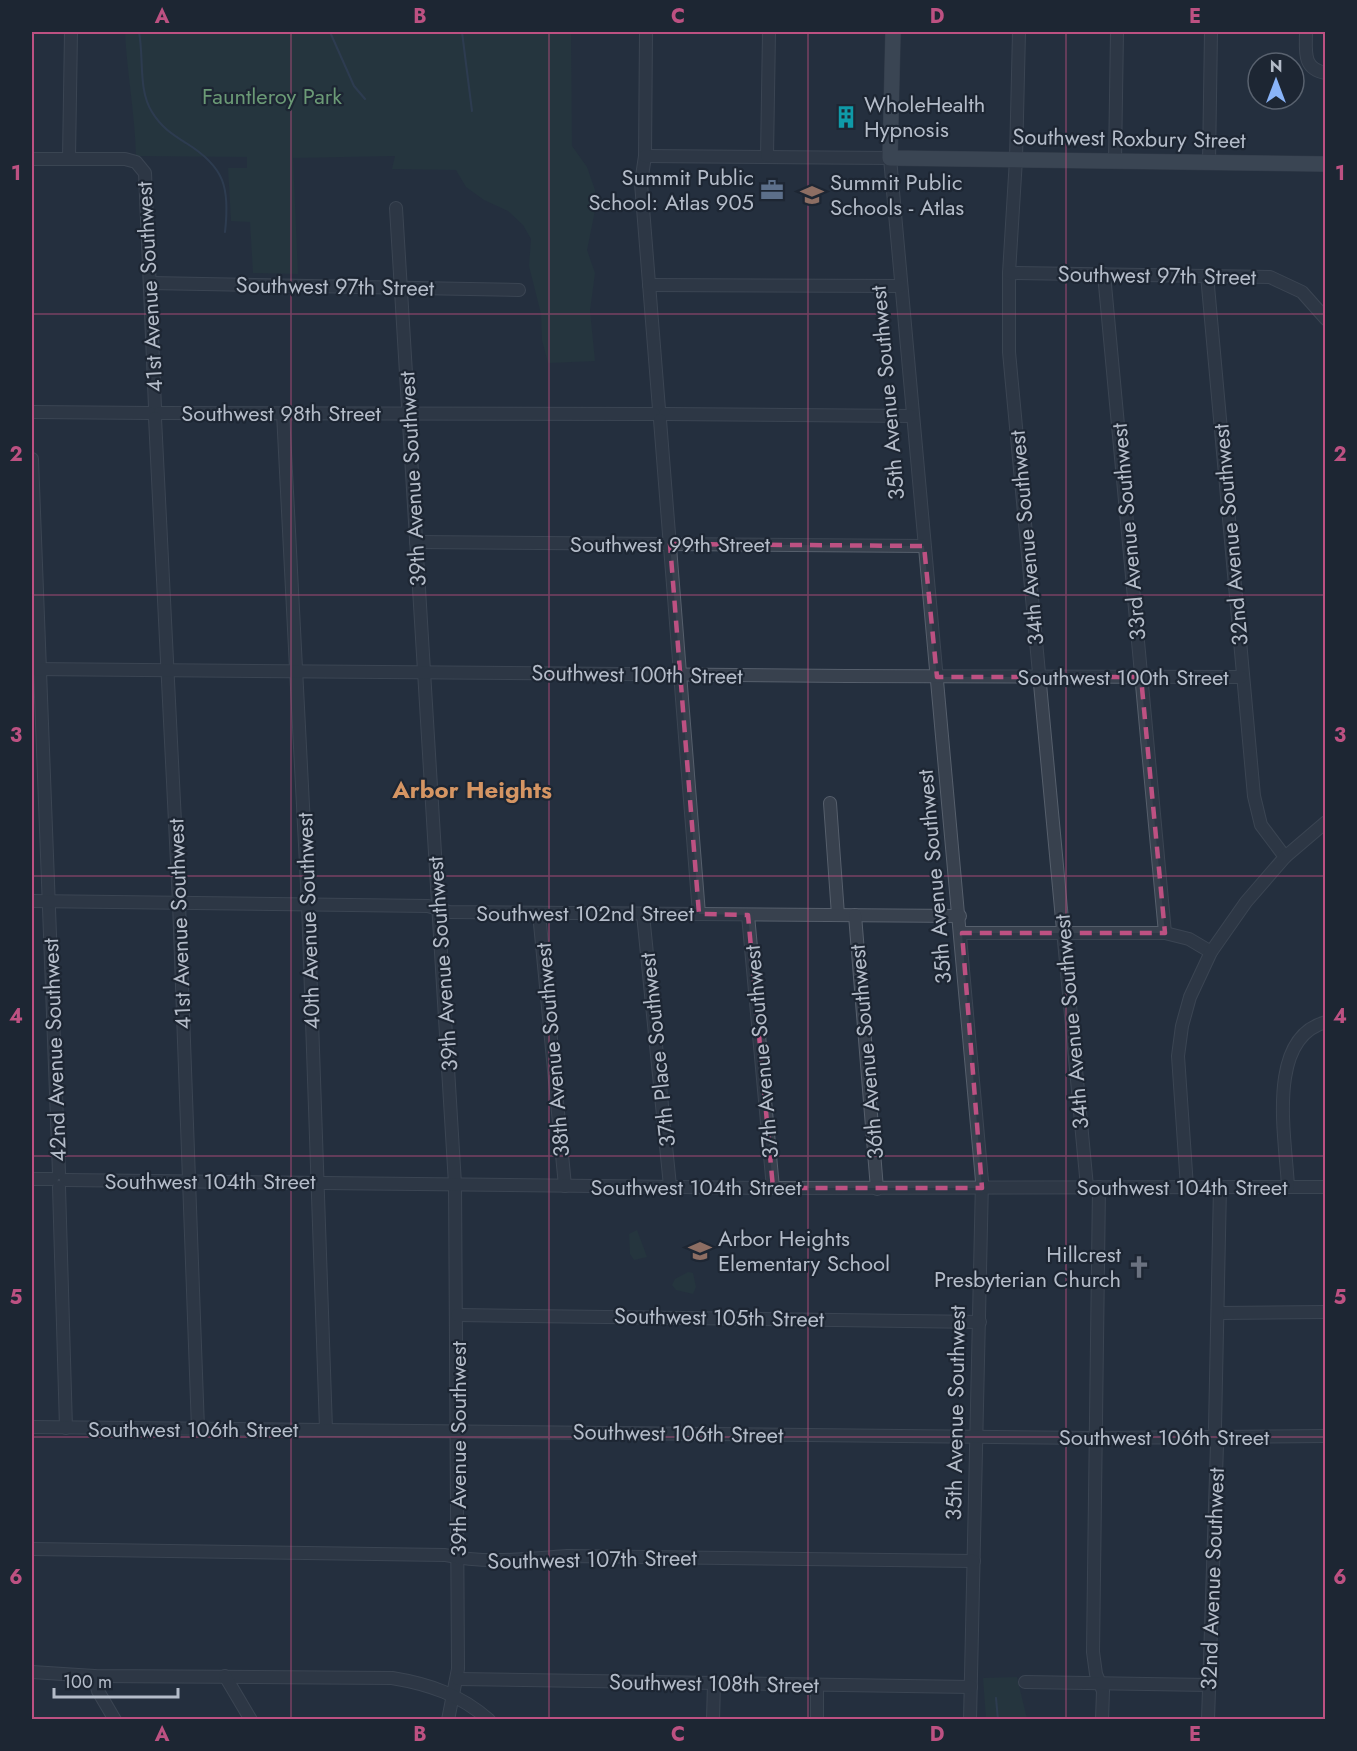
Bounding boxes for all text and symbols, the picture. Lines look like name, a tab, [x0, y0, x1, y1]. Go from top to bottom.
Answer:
text: A	[154, 2, 170, 31]
text: B	[413, 2, 427, 31]
text: C	[671, 2, 685, 31]
text: D	[930, 2, 944, 31]
text: E	[1189, 2, 1201, 31]
north arrow	[1246, 51, 1306, 111]
text: N	[1270, 55, 1282, 78]
park label: Fauntleroy Park	[202, 80, 342, 112]
place label: WholeHealth Hypnosis	[864, 88, 985, 145]
building icon: WholeHealth Hypnosis	[833, 104, 859, 130]
street label: Southwest Roxbury Street	[1012, 120, 1247, 156]
text: 1	[11, 159, 21, 188]
text: 1	[1335, 159, 1345, 188]
place label: Summit Public School: Atlas 905	[588, 161, 754, 218]
place label: Summit Public Schools - Atlas	[830, 166, 964, 223]
office icon: Summit Public School: Atlas 905	[759, 177, 785, 203]
street label: 41st Avenue Southwest	[127, 180, 171, 393]
school or university icon: Summit Public Schools - Atlas	[799, 182, 825, 208]
street label: Southwest 97th Street	[1057, 257, 1257, 293]
street label: Southwest 97th Street	[235, 268, 435, 304]
street label: 35th Avenue Southwest	[862, 284, 912, 502]
street label: 39th Avenue Southwest	[390, 370, 434, 588]
street label: Southwest 98th Street	[181, 397, 382, 429]
street label: 33rd Avenue Southwest	[1102, 421, 1153, 642]
street label: 32nd Avenue Southwest	[1204, 422, 1256, 647]
street label: 34th Avenue Southwest	[1001, 428, 1051, 647]
text: 2	[9, 440, 23, 469]
text: 2	[1333, 440, 1347, 469]
street label: Southwest 99th Street	[570, 528, 771, 560]
street label: Southwest 100th Street	[531, 656, 744, 692]
street label: Southwest 100th Street	[1017, 661, 1229, 693]
text: 3	[10, 721, 22, 750]
text: 3	[1334, 721, 1346, 750]
street label: 35th Avenue Southwest	[909, 768, 959, 986]
district label: Arbor Heights	[391, 772, 552, 807]
street label: 40th Avenue Southwest	[288, 811, 328, 1030]
street label: 41st Avenue Southwest	[159, 817, 199, 1030]
street label: 39th Avenue Southwest	[418, 855, 465, 1073]
street label: Southwest 102nd Street	[476, 897, 695, 929]
street label: 34th Avenue Southwest	[1046, 912, 1096, 1131]
street label: 42nd Avenue Southwest	[34, 937, 74, 1162]
street label: 38th Avenue Southwest	[527, 941, 577, 1159]
street label: 36th Avenue Southwest	[841, 942, 891, 1161]
street label: 37th Avenue Southwest	[736, 943, 786, 1160]
street label: 37th Place Southwest	[631, 951, 683, 1149]
text: 4	[9, 1002, 23, 1031]
text: 4	[1333, 1002, 1347, 1031]
street label: Southwest 104th Street	[105, 1165, 316, 1197]
street label: Southwest 104th Street	[591, 1171, 802, 1203]
street label: Southwest 104th Street	[1077, 1171, 1288, 1203]
place label: Arbor Heights Elementary School	[718, 1222, 890, 1279]
school or university icon: Arbor Heights Elementary School	[687, 1238, 713, 1264]
place label: Hillcrest Presbyterian Church	[934, 1238, 1122, 1295]
church icon: Hillcrest Presbyterian Church	[1126, 1254, 1152, 1280]
text: 5	[10, 1283, 23, 1312]
text: 5	[1334, 1283, 1347, 1312]
street label: Southwest 105th Street	[613, 1299, 825, 1335]
street label: 35th Avenue Southwest	[937, 1304, 973, 1521]
street label: 39th Avenue Southwest	[442, 1340, 474, 1557]
street label: Southwest 106th Street	[88, 1413, 299, 1445]
street label: Southwest 106th Street	[572, 1415, 784, 1451]
street label: Southwest 106th Street	[1059, 1421, 1270, 1453]
street label: 32nd Avenue Southwest	[1192, 1466, 1232, 1691]
street label: Southwest 107th Street	[487, 1541, 698, 1577]
text: 6	[9, 1563, 23, 1592]
text: 6	[1333, 1563, 1347, 1592]
scale bar	[54, 1661, 178, 1699]
street label: Southwest 108th Street	[609, 1665, 820, 1701]
text: 100 m	[63, 1669, 112, 1695]
text: A	[154, 1720, 170, 1749]
text: B	[413, 1720, 427, 1749]
text: C	[671, 1720, 685, 1749]
text: D	[930, 1720, 944, 1749]
text: E	[1189, 1720, 1201, 1749]

